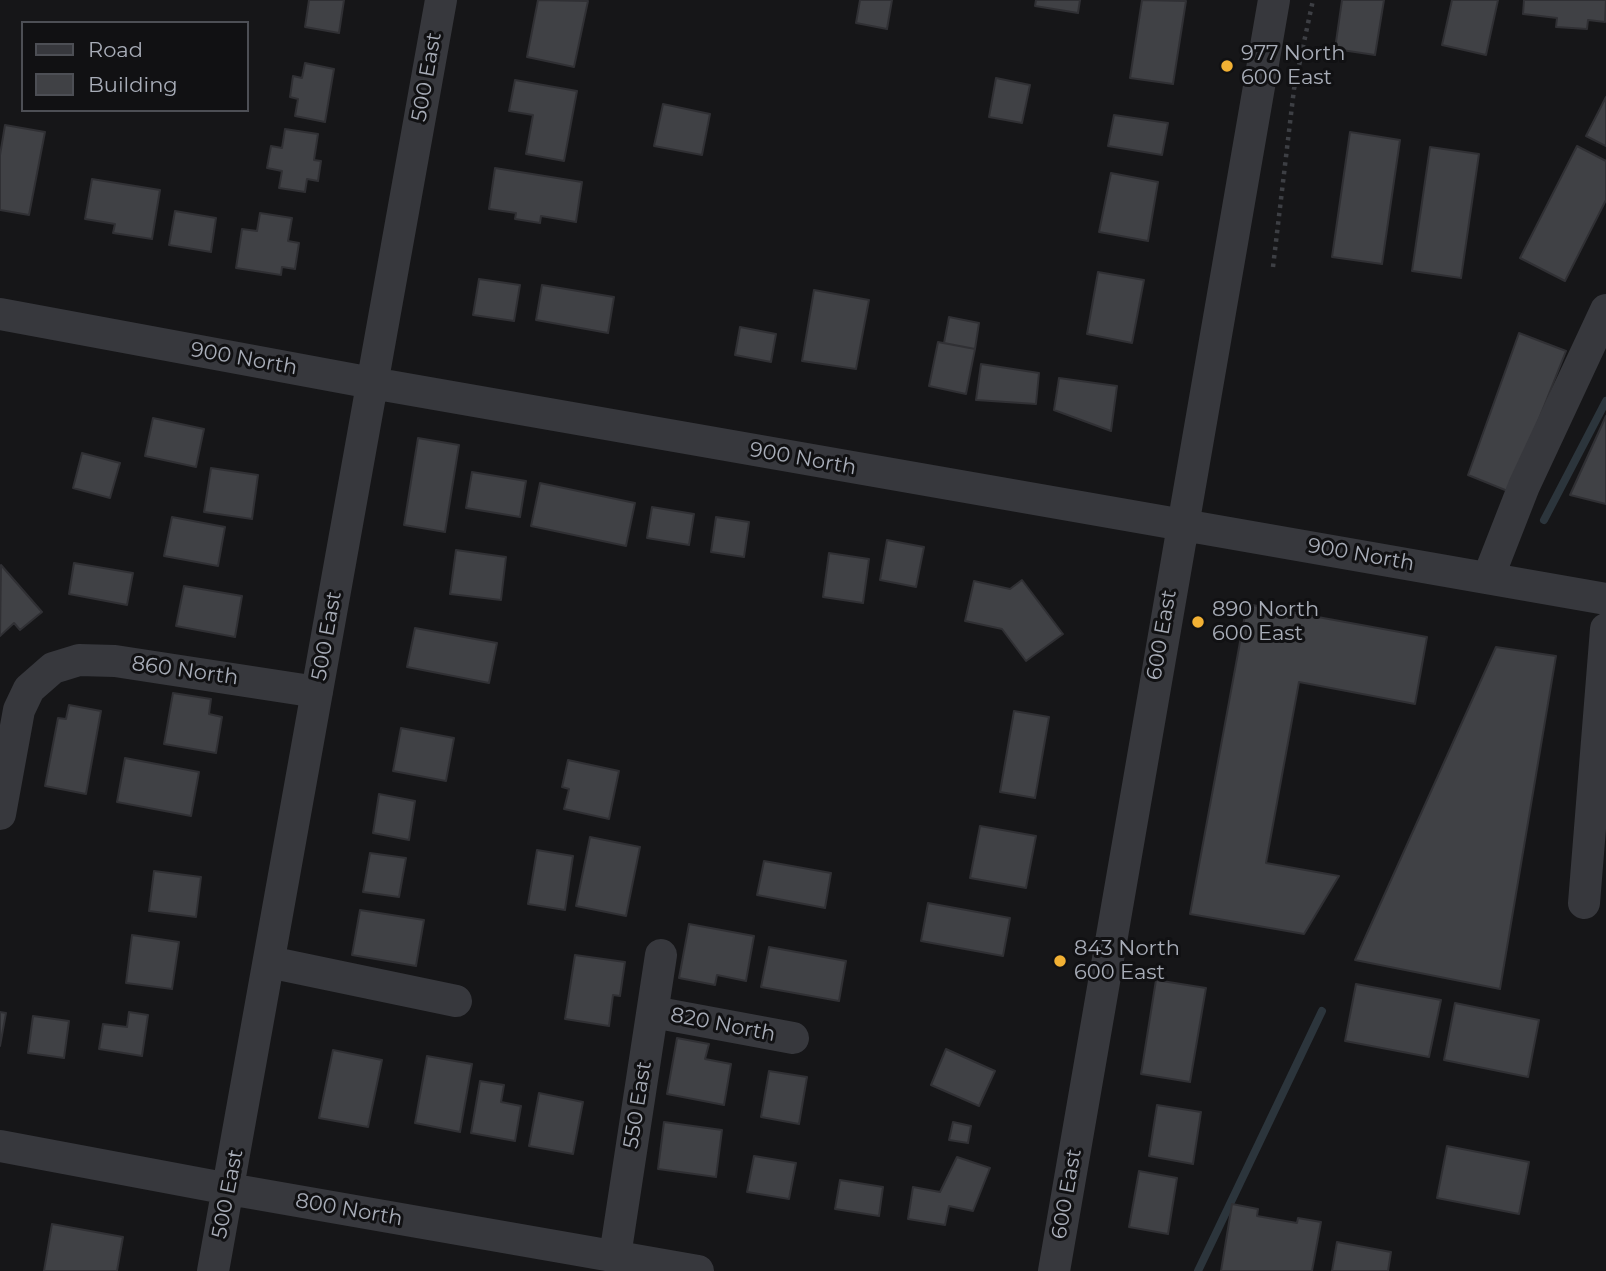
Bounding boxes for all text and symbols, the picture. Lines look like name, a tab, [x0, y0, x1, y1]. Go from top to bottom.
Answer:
legend	[21, 21, 248, 112]
street label: 500 East	[407, 30, 447, 124]
text: Road	[88, 37, 143, 62]
place label: 977 North 600 East	[1241, 41, 1346, 91]
marker: 977 North 600 East	[1219, 58, 1235, 74]
text: Building	[88, 72, 178, 97]
street label: 900 North	[189, 337, 299, 381]
street label: 900 North	[748, 437, 858, 481]
street label: 900 North	[1306, 533, 1416, 577]
street label: 600 East	[1142, 588, 1182, 682]
street label: 500 East	[307, 589, 347, 683]
place label: 890 North 600 East	[1212, 597, 1319, 647]
marker: 890 North 600 East	[1190, 614, 1206, 630]
street label: 860 North	[130, 651, 240, 691]
place label: 843 North 600 East	[1074, 936, 1180, 986]
marker: 843 North 600 East	[1052, 953, 1068, 969]
street label: 820 North	[668, 1002, 778, 1048]
street label: 550 East	[619, 1060, 657, 1150]
street label: 500 East	[207, 1147, 249, 1241]
street label: 600 East	[1047, 1147, 1087, 1241]
street label: 800 North	[293, 1188, 405, 1232]

